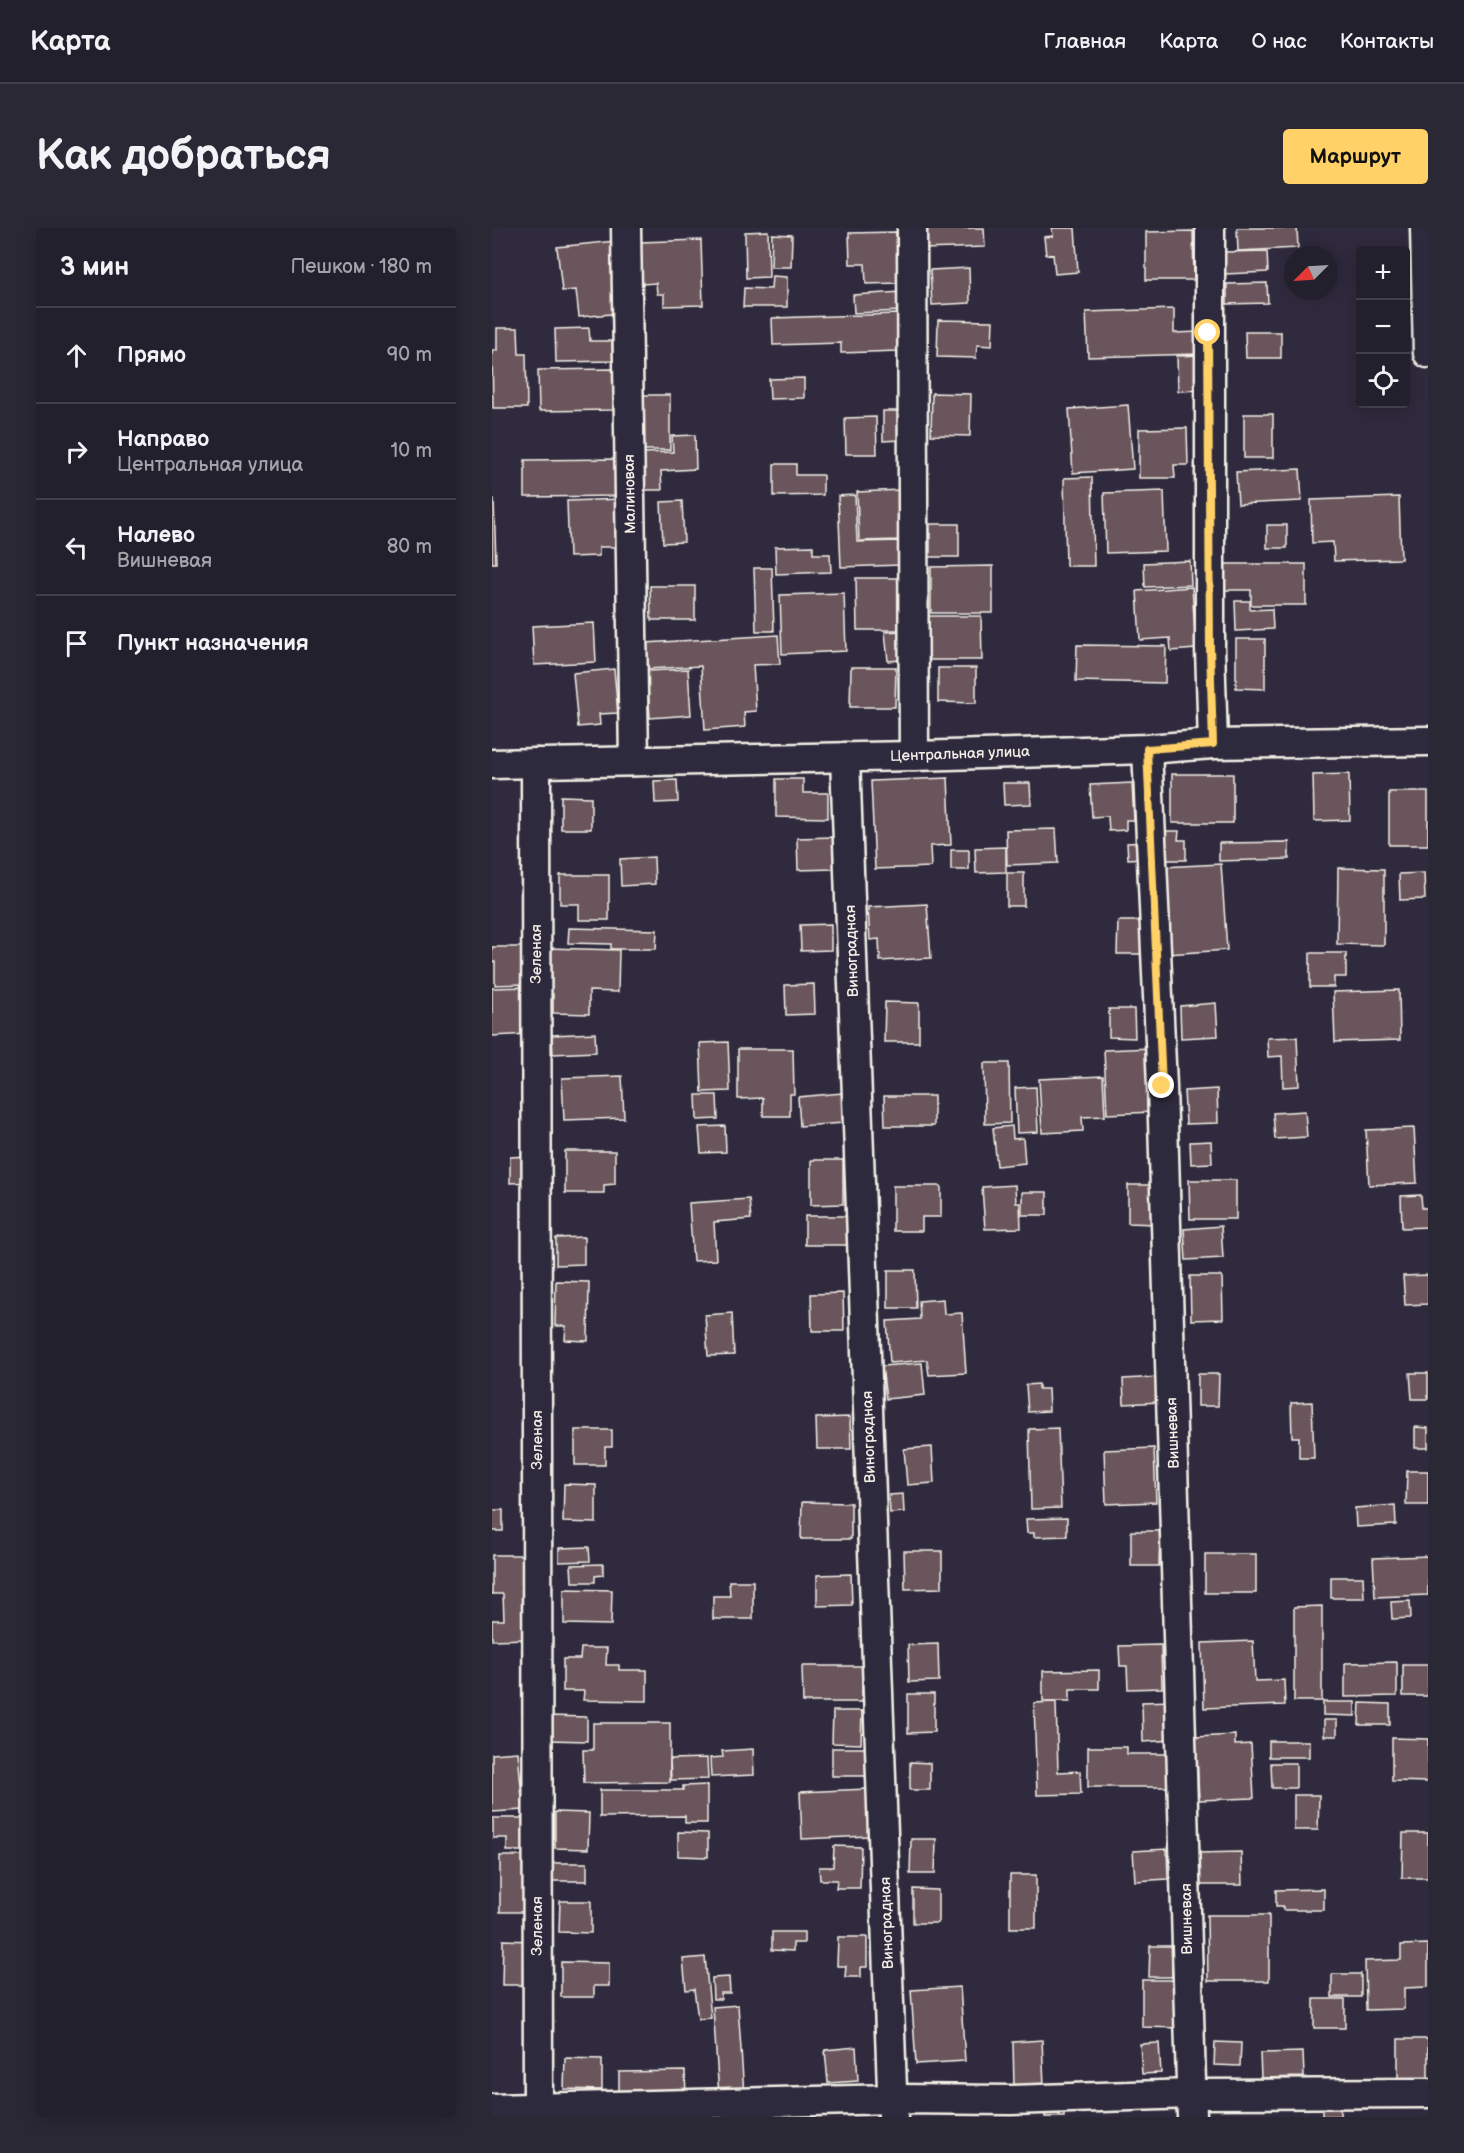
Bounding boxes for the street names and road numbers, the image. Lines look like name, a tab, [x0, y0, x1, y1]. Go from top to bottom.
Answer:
street label: Малиновая	[620, 454, 640, 534]
street label: Центральная улица	[890, 742, 1030, 766]
street label: Виноградная	[841, 905, 863, 997]
street label: Зеленая	[527, 924, 546, 984]
street label: Виноградная	[858, 1391, 880, 1483]
street label: Вишневая	[1162, 1397, 1184, 1469]
street label: Зеленая	[528, 1410, 547, 1470]
street label: Виноградная	[876, 1877, 898, 1969]
street label: Вишневая	[1177, 1883, 1197, 1955]
street label: Зеленая	[528, 1896, 547, 1956]

